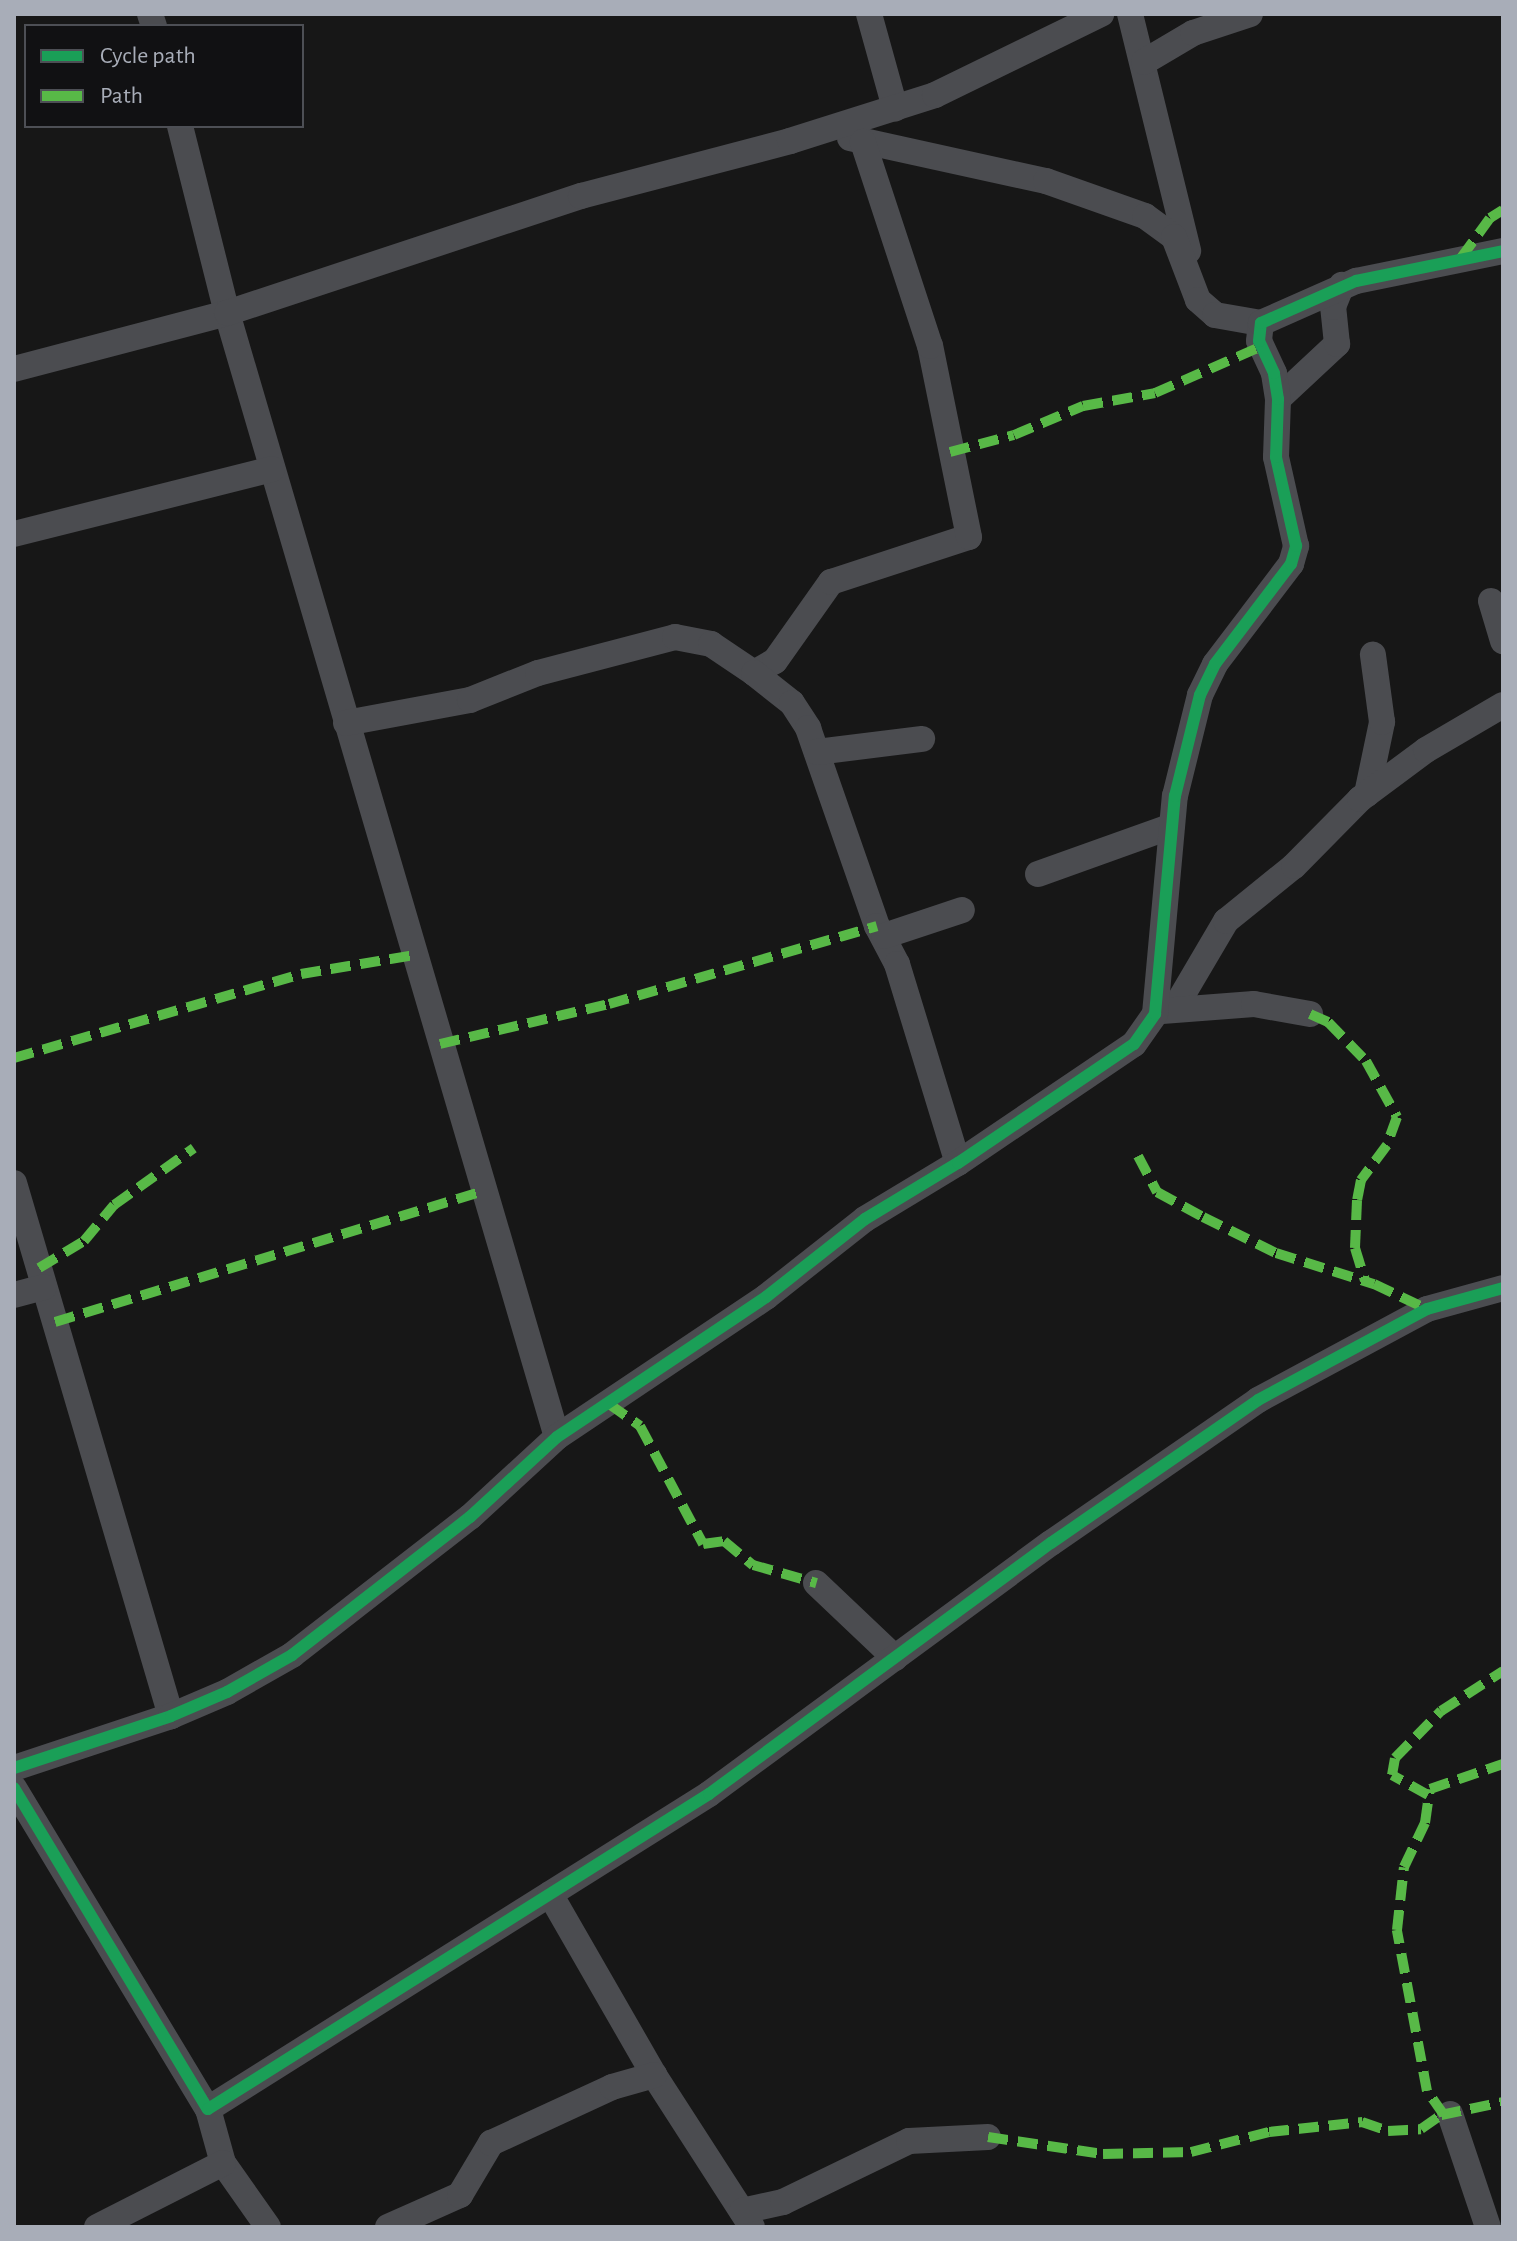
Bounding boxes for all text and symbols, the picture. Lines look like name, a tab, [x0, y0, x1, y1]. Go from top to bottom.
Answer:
legend	[24, 24, 304, 128]
text: Cycle path	[100, 44, 196, 68]
text: Path	[100, 84, 143, 108]

